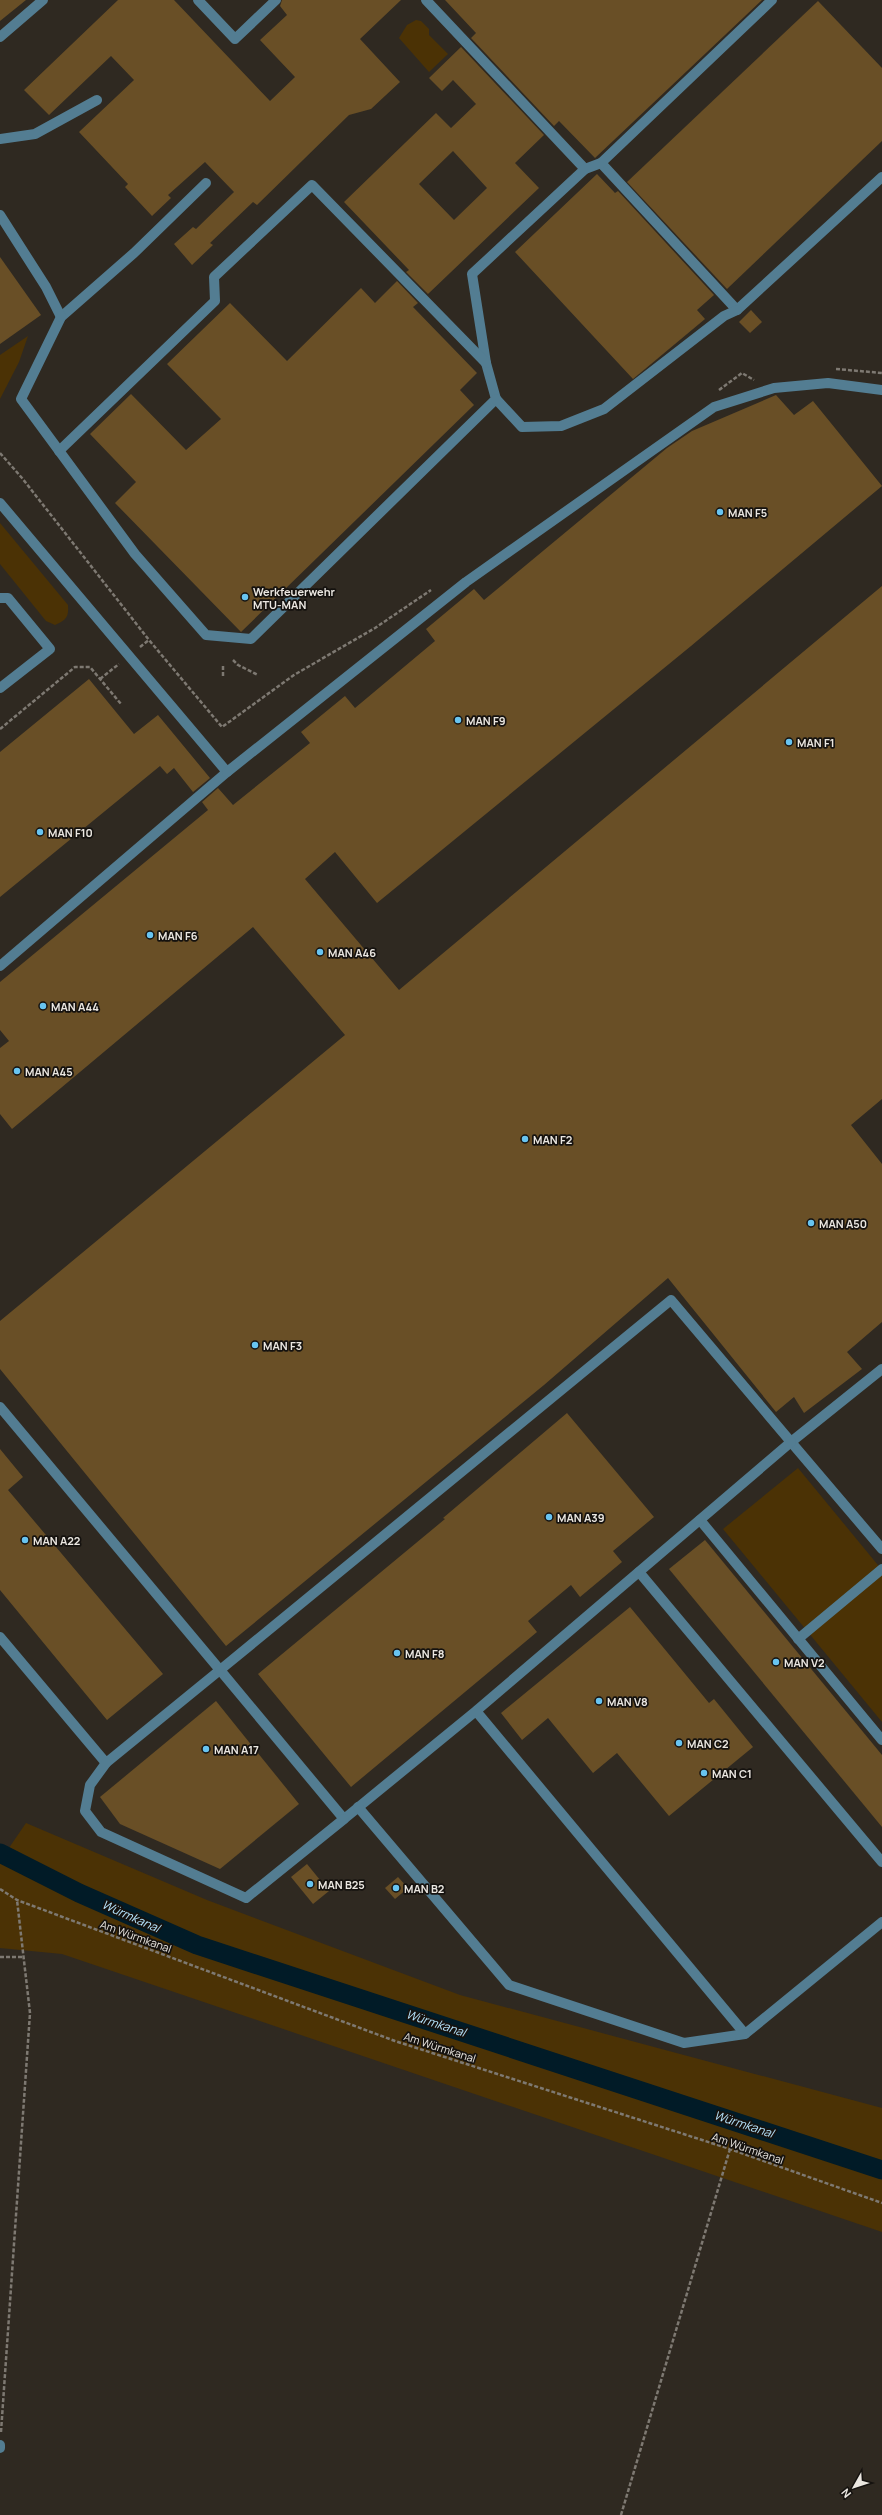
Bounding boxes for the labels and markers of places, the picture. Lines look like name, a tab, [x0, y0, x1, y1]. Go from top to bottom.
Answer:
place label: MAN F5	[728, 505, 767, 520]
marker: MAN F5	[715, 507, 725, 517]
place label: Werkfeuerwehr MTU-MAN	[253, 584, 336, 612]
marker: Werkfeuerwehr MTU-MAN	[240, 592, 250, 602]
place label: MAN F9	[466, 713, 506, 728]
marker: MAN F9	[453, 715, 463, 725]
place label: MAN F1	[797, 735, 834, 750]
marker: MAN F1	[784, 737, 794, 747]
place label: MAN F10	[48, 825, 93, 840]
marker: MAN F10	[35, 827, 45, 837]
place label: MAN F6	[158, 928, 198, 943]
marker: MAN F6	[145, 930, 155, 940]
place label: MAN A46	[328, 945, 376, 960]
marker: MAN A46	[315, 947, 325, 957]
place label: MAN A44	[51, 999, 99, 1014]
marker: MAN A44	[38, 1001, 48, 1011]
place label: MAN A45	[25, 1064, 73, 1079]
marker: MAN A45	[12, 1066, 22, 1076]
place label: MAN F2	[533, 1132, 572, 1147]
marker: MAN F2	[520, 1134, 530, 1144]
place label: MAN A50	[819, 1216, 867, 1231]
marker: MAN A50	[806, 1218, 816, 1228]
place label: MAN F3	[263, 1338, 302, 1353]
marker: MAN F3	[250, 1340, 260, 1350]
place label: MAN A39	[557, 1510, 605, 1525]
marker: MAN A39	[544, 1512, 554, 1522]
place label: MAN A22	[33, 1533, 80, 1548]
marker: MAN A22	[20, 1535, 30, 1545]
place label: MAN F8	[405, 1646, 445, 1661]
marker: MAN F8	[392, 1648, 402, 1658]
place label: MAN V2	[784, 1655, 824, 1670]
marker: MAN V2	[771, 1657, 781, 1667]
place label: MAN V8	[607, 1694, 648, 1709]
marker: MAN V8	[594, 1696, 604, 1706]
place label: MAN C2	[687, 1736, 729, 1751]
marker: MAN C2	[674, 1738, 684, 1748]
place label: MAN A17	[214, 1742, 259, 1757]
marker: MAN A17	[201, 1744, 211, 1754]
place label: MAN C1	[712, 1766, 752, 1781]
marker: MAN C1	[699, 1768, 709, 1778]
place label: MAN B25	[318, 1877, 365, 1892]
marker: MAN B25	[305, 1879, 315, 1889]
place label: MAN B2	[404, 1881, 444, 1896]
marker: MAN B2	[391, 1883, 401, 1893]

